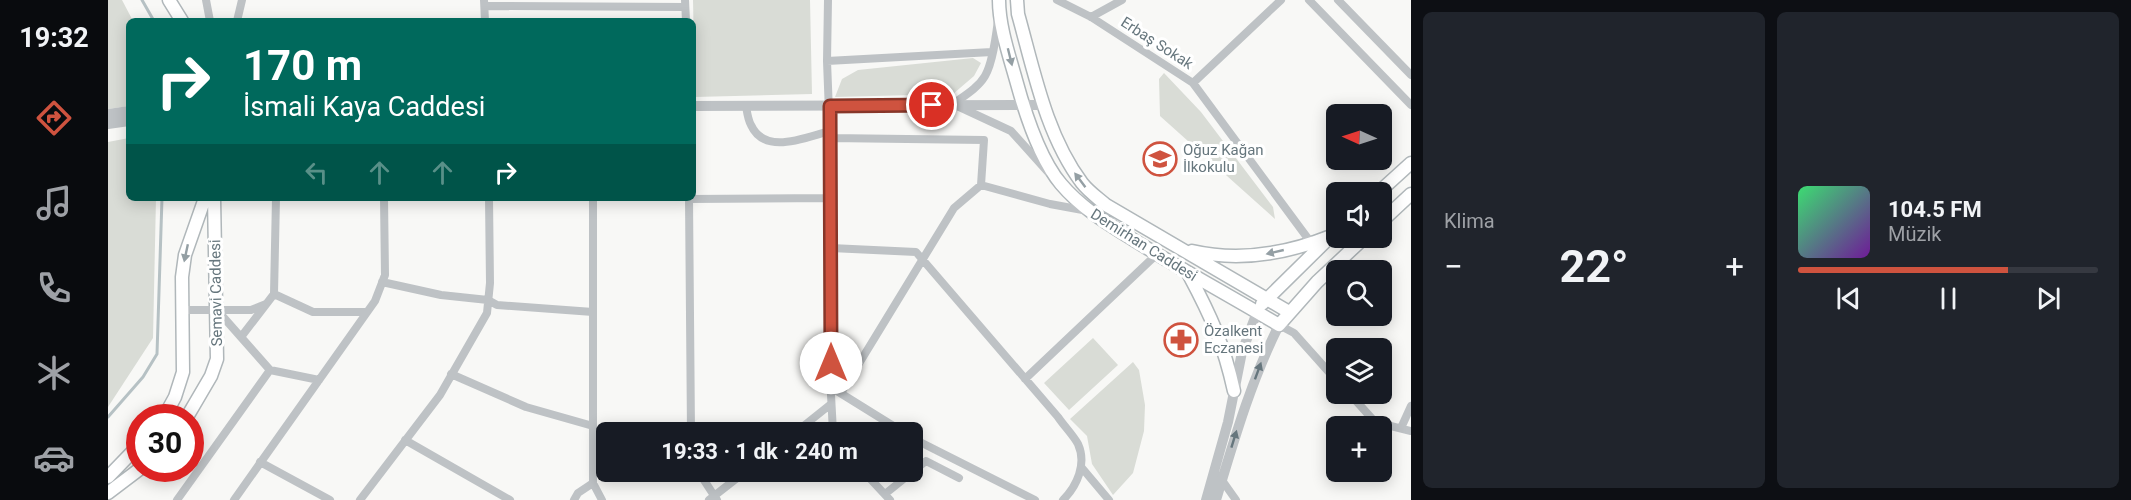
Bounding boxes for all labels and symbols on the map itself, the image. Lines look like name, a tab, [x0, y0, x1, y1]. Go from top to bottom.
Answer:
street label: Erbaş Sokak	[1118, 13, 1197, 73]
one-way arrow	[1005, 48, 1015, 66]
pin	[906, 79, 957, 130]
north arrow	[1326, 104, 1392, 170]
school or university icon: Oğuz Kağan İlkokulu	[1142, 141, 1178, 177]
place label: Oğuz Kağan İlkokulu	[1183, 141, 1264, 176]
one-way arrow	[1074, 172, 1086, 188]
street label: Demirhan Caddesi	[1087, 205, 1201, 285]
street label: Semavi Caddesi	[206, 239, 226, 347]
one-way arrow	[181, 244, 190, 263]
one-way arrow	[1266, 248, 1284, 258]
pharmacy icon: Özalkent Eczanesi	[1163, 322, 1199, 358]
place label: Özalkent Eczanesi	[1204, 322, 1263, 357]
position arrow	[799, 331, 863, 395]
one-way arrow	[1253, 362, 1263, 380]
speed limit sign: 30	[126, 404, 204, 482]
one-way arrow	[1230, 430, 1239, 448]

